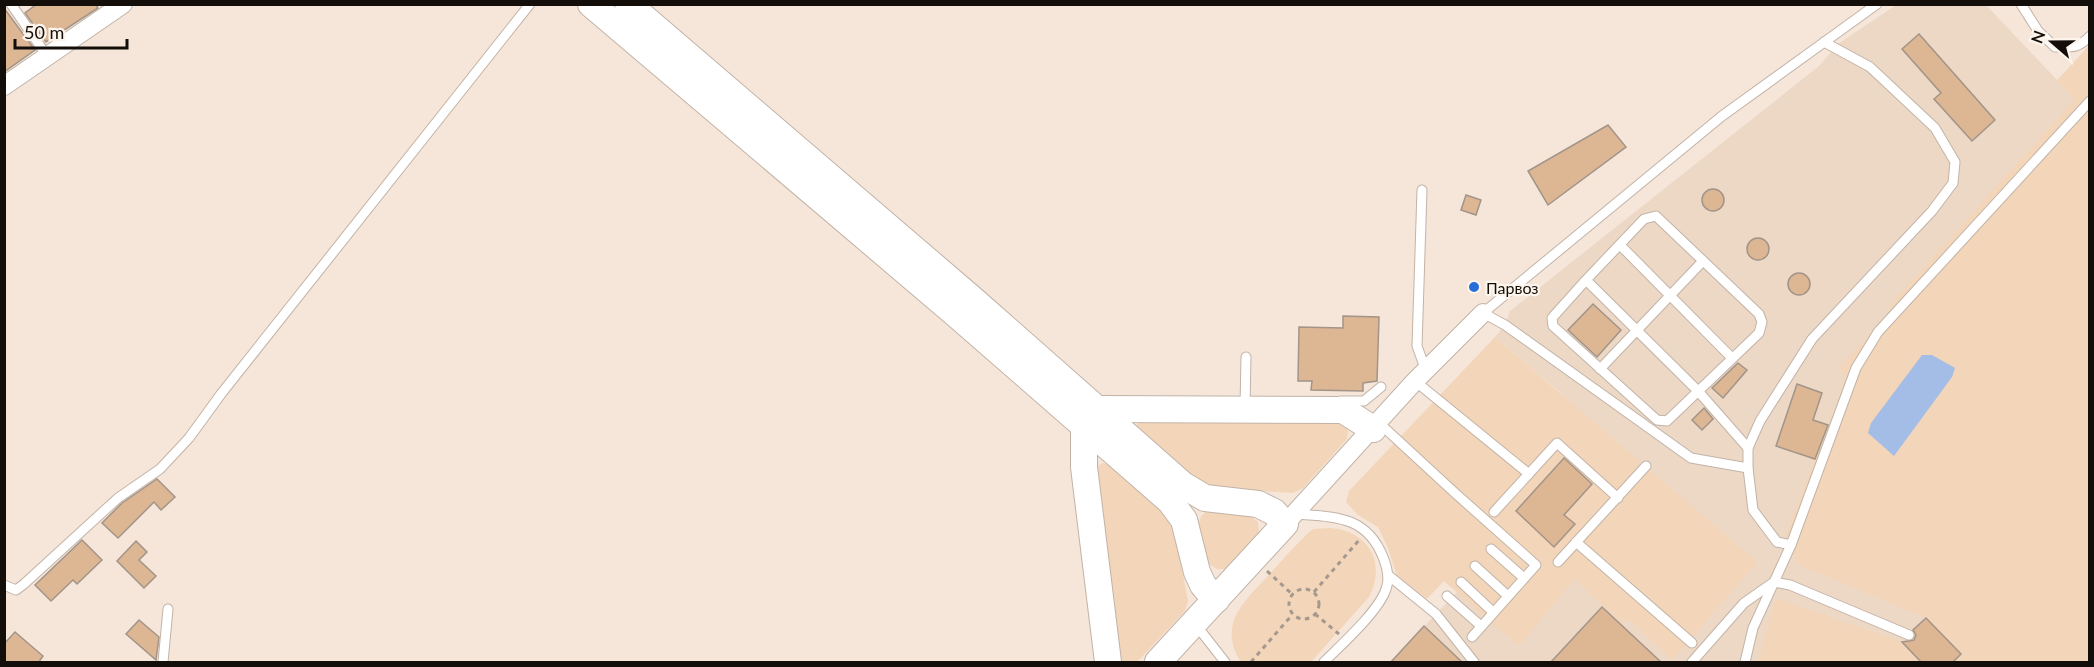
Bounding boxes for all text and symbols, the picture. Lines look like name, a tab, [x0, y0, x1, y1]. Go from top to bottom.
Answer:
scale bar	[15, 12, 128, 50]
north arrow	[2022, 12, 2082, 72]
text: 50 m	[24, 21, 64, 43]
text: N	[2026, 28, 2048, 46]
place label: Парвоз	[1486, 278, 1539, 297]
marker: Парвоз	[1467, 280, 1481, 294]

